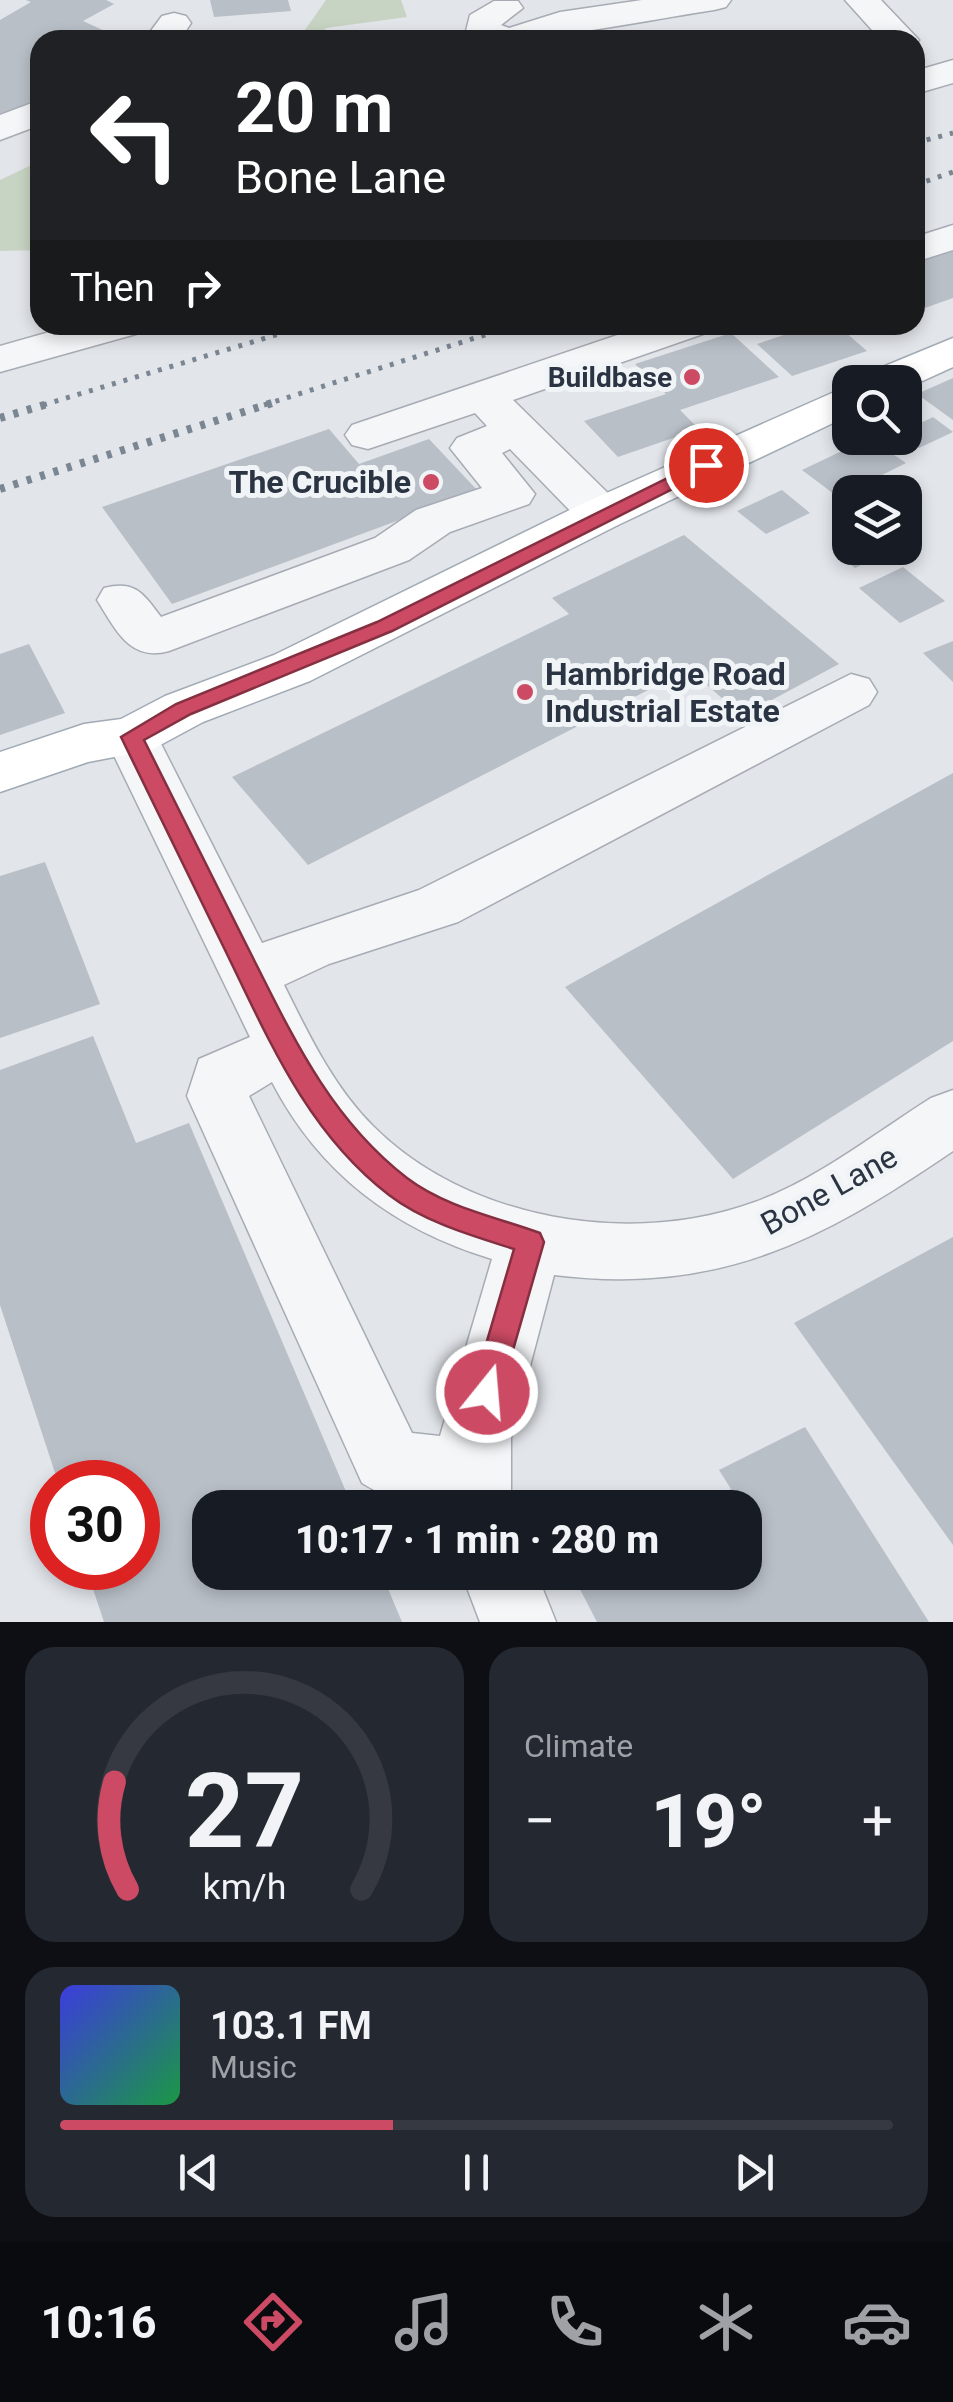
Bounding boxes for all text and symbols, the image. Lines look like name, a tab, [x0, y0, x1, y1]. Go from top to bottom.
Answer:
text: 20 m	[235, 67, 393, 149]
icon: left	[70, 70, 200, 200]
text: Bone Lane	[235, 151, 446, 204]
icon: right	[175, 260, 230, 315]
text: Then	[70, 266, 155, 310]
place label: Buildbase	[548, 361, 672, 394]
map controls	[832, 365, 922, 565]
button: search	[832, 365, 922, 455]
marker: Buildbase	[681, 366, 703, 388]
pin	[664, 423, 749, 508]
icon: arrive	[679, 438, 734, 493]
place label: The Crucible	[229, 463, 411, 501]
marker: The Crucible	[420, 471, 442, 493]
button: layers	[832, 475, 922, 565]
place label: Hambridge Road Industrial Estate	[545, 655, 786, 730]
marker: Hambridge Road Industrial Estate	[514, 681, 536, 703]
street label: Bone Lane	[754, 1137, 904, 1243]
position arrow	[435, 1340, 539, 1444]
speed limit sign: 30	[30, 1460, 160, 1590]
text: 10:17 · 1 min · 280 m	[295, 1518, 659, 1562]
text: Climate	[524, 1727, 633, 1765]
text: 27	[185, 1751, 304, 1872]
text: 19°	[651, 1777, 767, 1865]
text: −	[524, 1789, 555, 1853]
text: +	[862, 1789, 893, 1853]
text: km/h	[203, 1866, 286, 1908]
text: 103.1 FM	[210, 2004, 372, 2048]
text: Music	[210, 2048, 297, 2086]
icon: previous	[171, 2145, 226, 2200]
icon: pause	[449, 2145, 504, 2200]
icon: next	[727, 2145, 782, 2200]
icon: directions	[238, 2287, 308, 2357]
icon: music	[389, 2287, 459, 2357]
icon: phone	[540, 2287, 610, 2357]
icon: climate	[691, 2287, 761, 2357]
icon: car	[842, 2287, 912, 2357]
text: 10:16	[41, 2296, 157, 2349]

